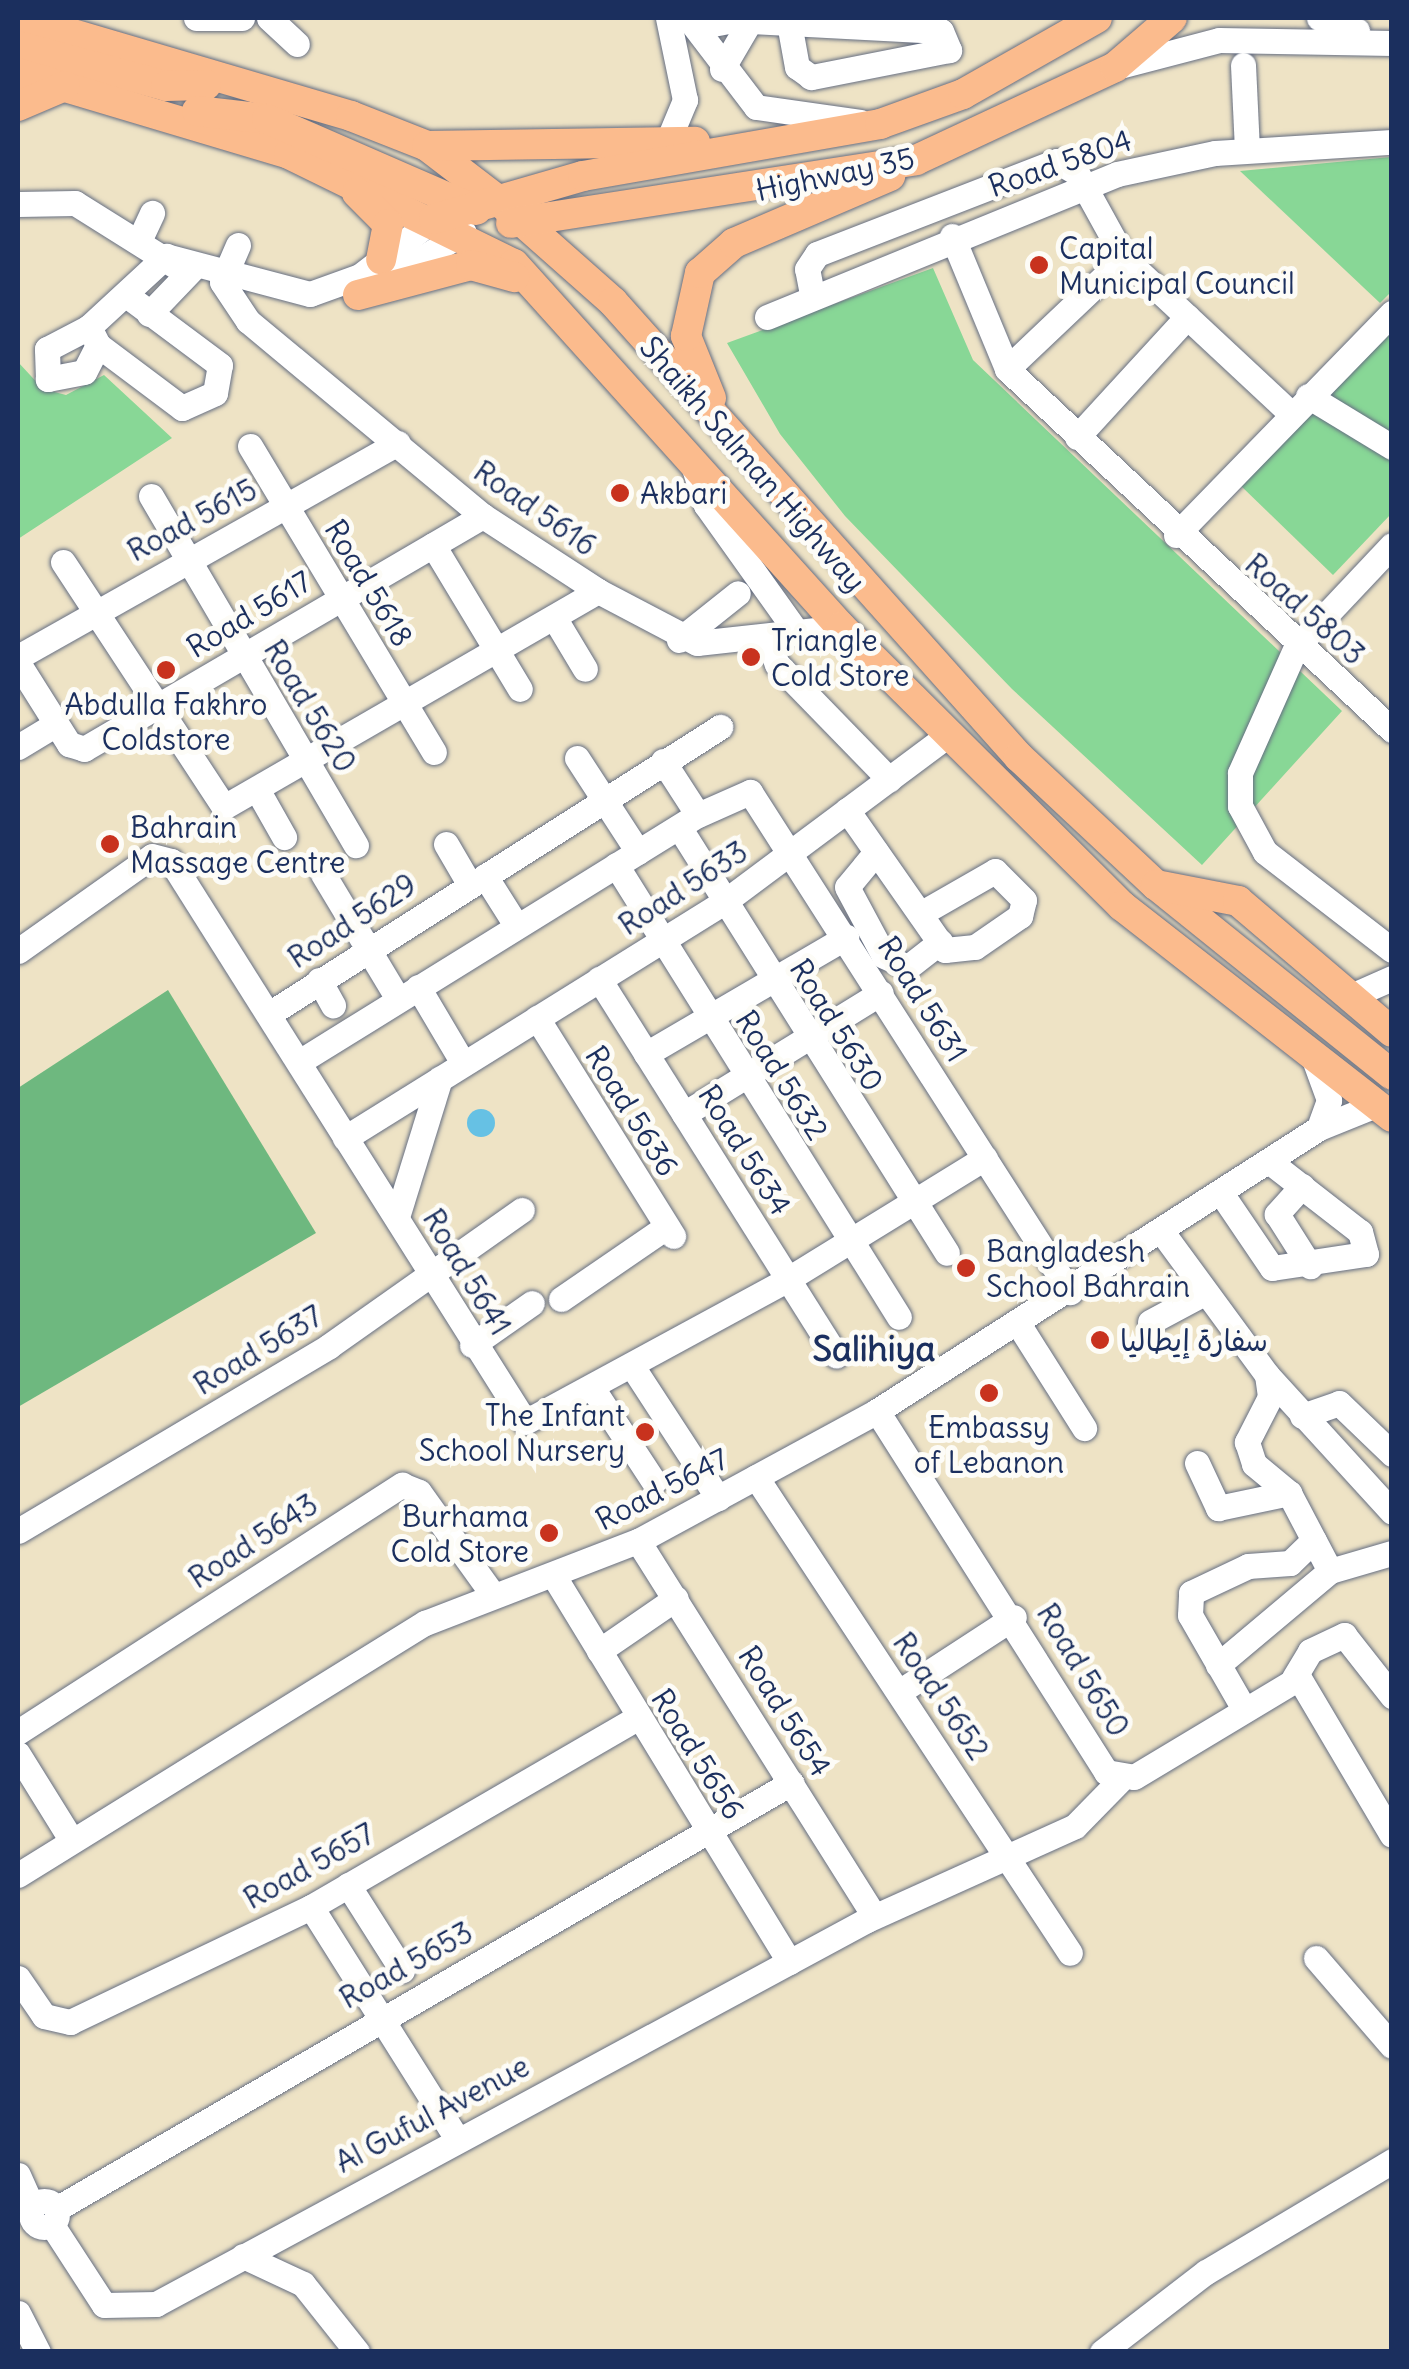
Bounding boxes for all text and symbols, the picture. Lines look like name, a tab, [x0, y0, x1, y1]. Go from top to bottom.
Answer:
street label: Road 5804	[984, 122, 1136, 204]
street label: Highway 35	[752, 140, 918, 208]
place label: Capital Municipal Council	[1059, 230, 1295, 300]
marker: Capital Municipal Council	[1028, 254, 1050, 276]
street label: Shaikh Salman Highway	[633, 329, 873, 599]
street label: Road 5616	[467, 453, 603, 563]
street label: Road 5615	[121, 471, 263, 569]
place label: Akbari	[640, 475, 727, 511]
marker: Akbari	[609, 482, 631, 504]
street label: Road 5618	[317, 513, 421, 653]
street label: Road 5803	[1238, 546, 1372, 672]
street label: Road 5617	[180, 563, 318, 665]
place label: Triangle Cold Store	[771, 622, 909, 692]
street label: Road 5620	[256, 633, 364, 779]
marker: Triangle Cold Store	[740, 646, 762, 668]
marker: Abdulla Fakhro Coldstore	[155, 659, 177, 681]
place label: Abdulla Fakhro Coldstore	[65, 686, 267, 756]
place label: Bahrain Massage Centre	[130, 809, 345, 880]
marker: Bahrain Massage Centre	[99, 833, 121, 855]
street label: Road 5633	[612, 833, 754, 943]
street label: Road 5629	[281, 866, 423, 976]
street label: Road 5631	[870, 930, 976, 1068]
street label: Road 5630	[782, 952, 892, 1098]
street label: Road 5632	[728, 1004, 836, 1146]
street label: Road 5636	[578, 1039, 686, 1183]
street label: Road 5634	[691, 1078, 799, 1222]
street label: Road 5641	[415, 1202, 519, 1342]
place label: Bangladesh School Bahrain	[986, 1233, 1190, 1304]
marker: Bangladesh School Bahrain	[955, 1257, 977, 1279]
street label: Road 5637	[187, 1298, 329, 1402]
place label: سفارة إيطاليا	[1120, 1322, 1268, 1358]
district label: Salihiya	[812, 1327, 936, 1369]
marker: سفارة إيطاليا	[1089, 1329, 1111, 1351]
marker: Embassy of Lebanon	[978, 1382, 1000, 1404]
place label: The Infant School Nursery	[419, 1397, 625, 1468]
place label: Embassy of Lebanon	[914, 1409, 1064, 1480]
marker: The Infant School Nursery	[634, 1421, 656, 1443]
street label: Road 5647	[590, 1440, 734, 1538]
street label: Road 5643	[182, 1486, 324, 1596]
place label: Burhama Cold Store	[391, 1498, 529, 1568]
marker: Burhama Cold Store	[538, 1522, 560, 1544]
street label: Road 5650	[1029, 1597, 1137, 1743]
street label: Road 5652	[885, 1626, 997, 1766]
street label: Road 5654	[731, 1639, 839, 1783]
street label: Road 5656	[644, 1682, 752, 1826]
street label: Road 5657	[237, 1815, 381, 1917]
street label: Road 5653	[333, 1914, 479, 2016]
street label: Al Guful Avenue	[329, 2048, 535, 2180]

